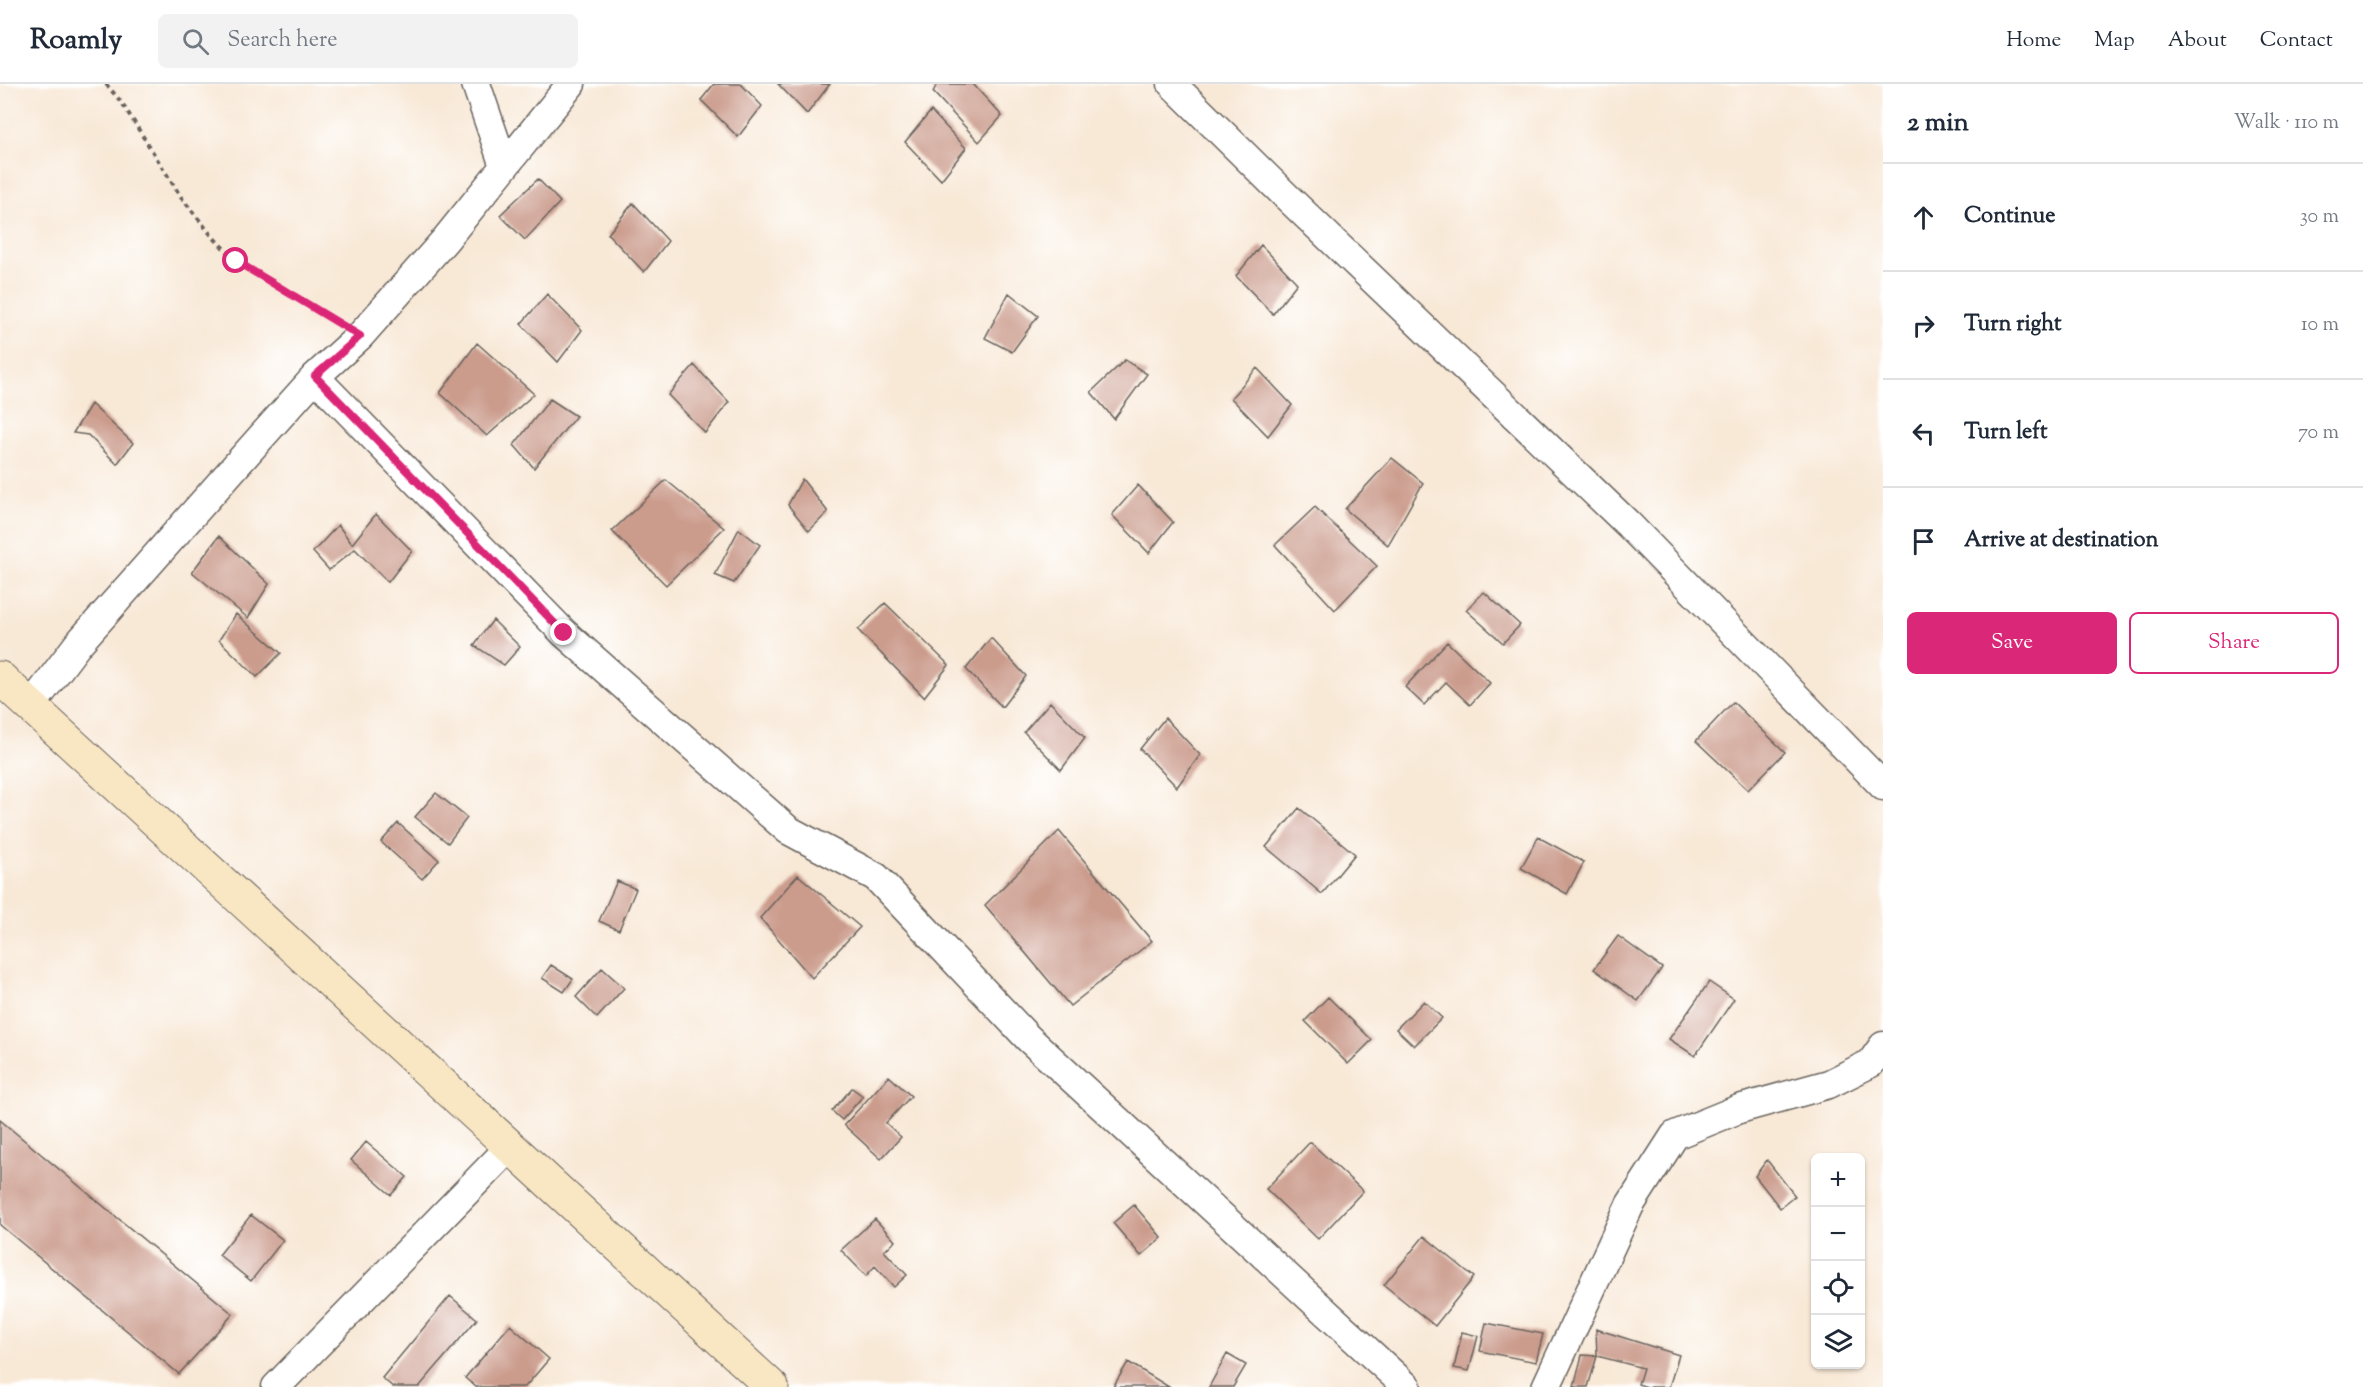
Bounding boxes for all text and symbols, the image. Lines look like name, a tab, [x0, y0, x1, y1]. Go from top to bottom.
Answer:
search box	[158, 14, 578, 68]
text: Roamly	[30, 21, 122, 61]
icon: search	[179, 25, 212, 58]
text: Search here	[227, 25, 338, 57]
text: Home	[2006, 26, 2061, 56]
text: Map	[2094, 26, 2135, 56]
text: About	[2168, 26, 2227, 56]
text: Contact	[2260, 26, 2333, 56]
text: 2 min	[1907, 105, 1969, 142]
text: Walk · 110 m	[2234, 109, 2339, 138]
icon: ahead	[1907, 201, 1940, 234]
text: Continue	[1964, 201, 2055, 233]
text: 30 m	[2300, 203, 2339, 232]
route start	[222, 247, 248, 273]
icon: right	[1907, 309, 1940, 342]
text: Turn right	[1964, 309, 2061, 341]
text: 10 m	[2301, 311, 2339, 340]
icon: left	[1907, 417, 1940, 450]
text: Turn left	[1964, 417, 2047, 449]
text: 70 m	[2298, 419, 2339, 448]
icon: arrive	[1907, 525, 1940, 558]
text: Arrive at destination	[1964, 525, 2159, 557]
button: Save	[1907, 612, 2117, 674]
button: Share	[2129, 612, 2339, 674]
route end	[550, 619, 576, 645]
map controls	[1811, 1153, 1865, 1369]
button: +	[1811, 1153, 1865, 1207]
button: −	[1811, 1207, 1865, 1261]
button: locate	[1811, 1261, 1865, 1315]
button: layers	[1811, 1315, 1865, 1369]

